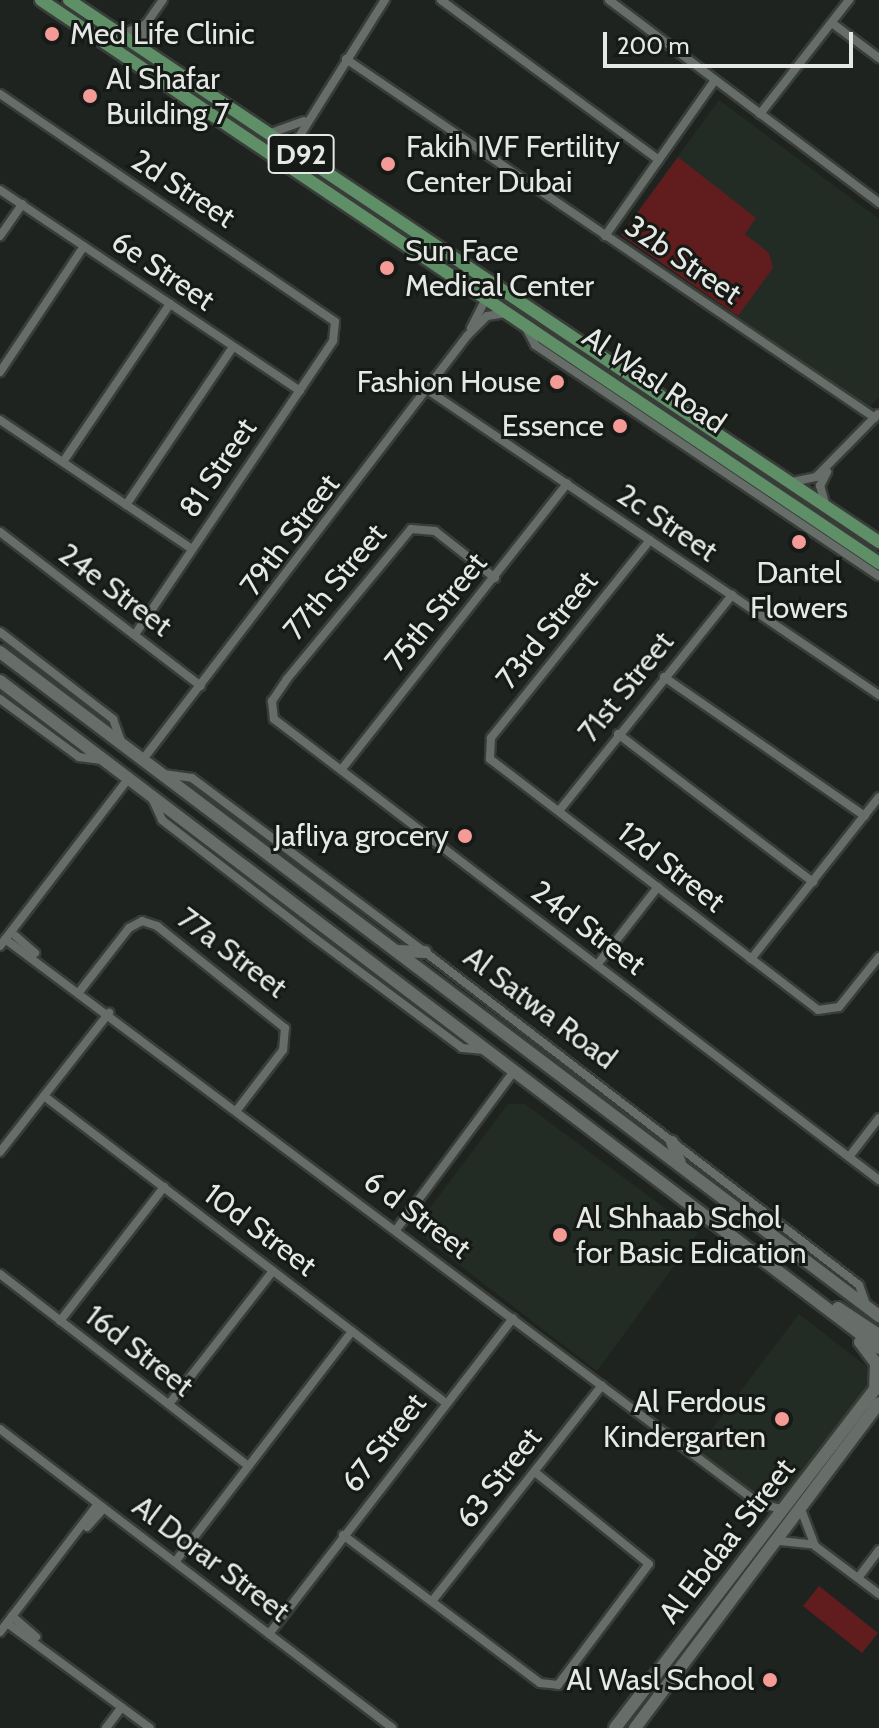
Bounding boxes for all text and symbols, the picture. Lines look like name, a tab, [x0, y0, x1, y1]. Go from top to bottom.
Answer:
place label: Med Life Clinic	[70, 16, 255, 52]
scale bar	[607, 16, 857, 66]
marker: Med Life Clinic	[41, 23, 63, 45]
text: 200 m	[617, 31, 690, 60]
place label: Al Shafar Building 7	[106, 61, 229, 132]
marker: Al Shafar Building 7	[81, 87, 99, 105]
place label: Fakih IVF Fertility Center Dubai	[406, 129, 620, 200]
road number: D92	[267, 130, 335, 178]
street label: 2d Street	[124, 142, 242, 236]
marker: Fakih IVF Fertility Center Dubai	[377, 153, 399, 175]
street label: 32b Street	[618, 208, 748, 312]
street label: 6e Street	[105, 224, 221, 318]
place label: Sun Face Medical Center	[405, 233, 594, 304]
marker: Sun Face Medical Center	[376, 257, 398, 279]
street label: Al Wasl Road	[576, 319, 732, 441]
place label: Fashion House	[357, 364, 541, 400]
marker: Fashion House	[548, 373, 566, 391]
place label: Essence	[502, 408, 604, 444]
street label: 81 Street	[172, 412, 264, 524]
marker: Essence	[611, 417, 629, 435]
street label: 79th Street	[233, 467, 347, 603]
street label: 2c Street	[610, 476, 724, 570]
street label: 77th Street	[276, 517, 394, 647]
marker: Dantel Flowers	[790, 533, 808, 551]
street label: 24e Street	[51, 536, 179, 644]
street label: 75th Street	[377, 546, 495, 678]
place label: Dantel Flowers	[750, 555, 848, 626]
street label: 73rd Street	[489, 564, 605, 696]
street label: 71st Street	[571, 625, 681, 749]
street label: 12d Street	[610, 814, 732, 920]
place label: Jafliya grocery	[274, 818, 449, 854]
marker: Jafliya grocery	[456, 827, 474, 845]
street label: 24d Street	[524, 873, 652, 983]
street label: 77a Street	[170, 900, 294, 1006]
street label: Al Satwa Road	[457, 939, 623, 1077]
street label: 6 d Street	[357, 1163, 477, 1267]
street label: 10d Street	[197, 1176, 323, 1284]
place label: Al Shhaab Schol for Basic Edication	[576, 1200, 806, 1270]
marker: Al Shhaab Schol for Basic Edication	[551, 1226, 569, 1244]
street label: 16d Street	[78, 1298, 200, 1404]
place label: Al Ferdous Kindergarten	[603, 1384, 766, 1454]
street label: 67 Street	[334, 1386, 434, 1500]
marker: Al Ferdous Kindergarten	[773, 1410, 791, 1428]
street label: 63 Street	[449, 1421, 549, 1535]
street label: Al Ebdaa' Street	[652, 1451, 802, 1631]
street label: Al Dorar Street	[125, 1488, 297, 1630]
place label: Al Wasl School	[567, 1662, 754, 1698]
marker: Al Wasl School	[761, 1671, 779, 1689]

